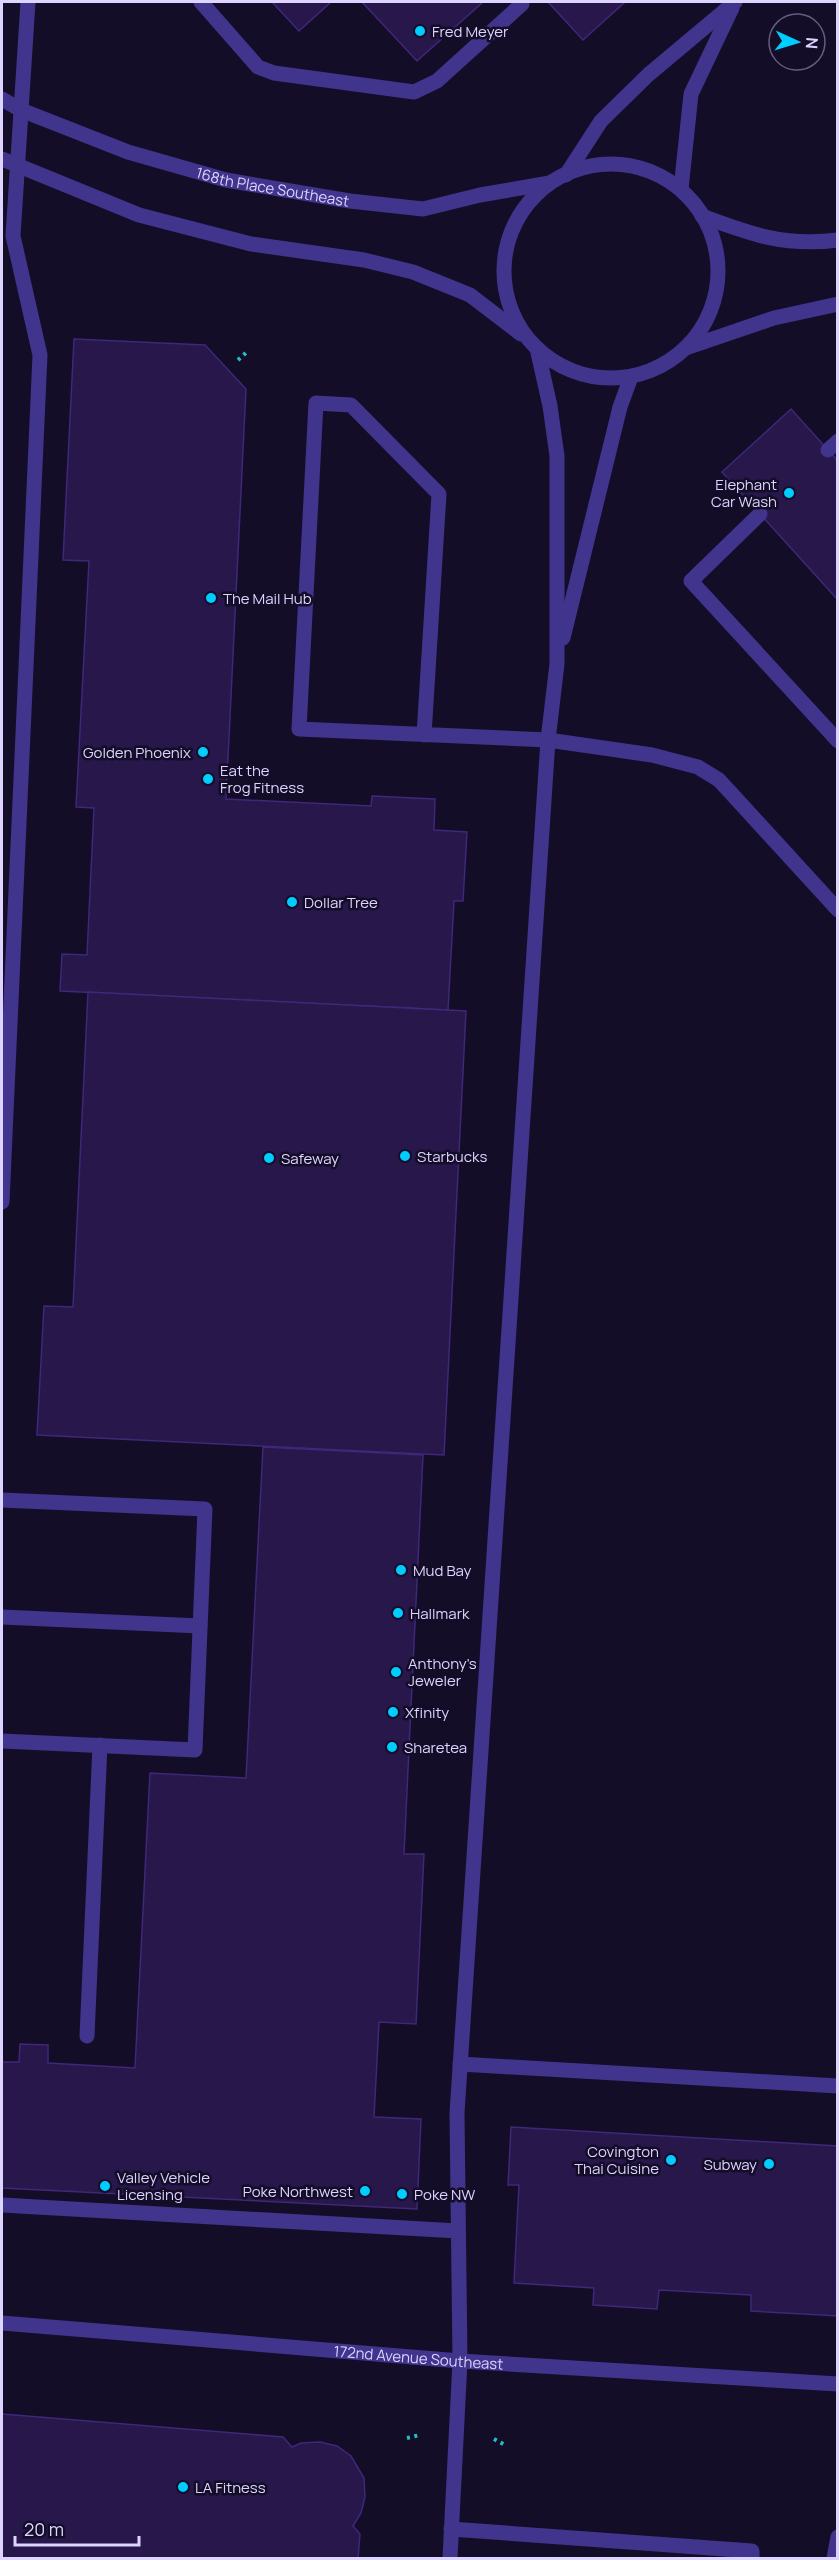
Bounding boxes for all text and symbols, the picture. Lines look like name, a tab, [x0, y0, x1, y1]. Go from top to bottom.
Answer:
north arrow	[767, 12, 827, 72]
place label: Fred Meyer	[432, 21, 509, 42]
marker: Fred Meyer	[413, 24, 427, 38]
text: N	[801, 37, 823, 50]
street label: 168th Place Southeast	[194, 162, 351, 211]
place label: Elephant Car Wash	[711, 474, 777, 512]
marker: Elephant Car Wash	[782, 486, 796, 500]
place label: The Mail Hub	[223, 588, 312, 609]
marker: The Mail Hub	[204, 591, 218, 605]
place label: Golden Phoenix	[83, 742, 191, 763]
marker: Golden Phoenix	[196, 745, 210, 759]
place label: Eat the Frog Fitness	[220, 760, 304, 798]
marker: Eat the Frog Fitness	[201, 772, 215, 786]
place label: Dollar Tree	[304, 892, 378, 913]
marker: Dollar Tree	[285, 895, 299, 909]
place label: Starbucks	[417, 1146, 487, 1167]
place label: Safeway	[281, 1148, 339, 1169]
marker: Starbucks	[398, 1149, 412, 1163]
marker: Safeway	[262, 1151, 276, 1165]
place label: Mud Bay	[413, 1560, 471, 1581]
marker: Mud Bay	[394, 1563, 408, 1577]
place label: Hallmark	[410, 1603, 470, 1624]
marker: Hallmark	[391, 1606, 405, 1620]
place label: Anthony's Jeweler	[408, 1653, 477, 1691]
marker: Anthony's Jeweler	[389, 1665, 403, 1679]
place label: Xfinity	[405, 1702, 449, 1723]
marker: Xfinity	[386, 1705, 400, 1719]
place label: Sharetea	[404, 1737, 467, 1758]
marker: Sharetea	[385, 1740, 399, 1754]
place label: Covington Thai Cuisine	[574, 2141, 659, 2179]
marker: Covington Thai Cuisine	[664, 2153, 678, 2167]
place label: Subway	[703, 2154, 757, 2175]
marker: Subway	[762, 2157, 776, 2171]
place label: Valley Vehicle Licensing	[117, 2167, 210, 2205]
marker: Valley Vehicle Licensing	[98, 2179, 112, 2193]
place label: Poke Northwest	[243, 2181, 353, 2202]
marker: Poke Northwest	[358, 2184, 372, 2198]
place label: Poke NW	[414, 2184, 475, 2205]
marker: Poke NW	[395, 2187, 409, 2201]
street label: 172nd Avenue Southeast	[333, 2340, 504, 2374]
place label: LA Fitness	[195, 2477, 266, 2498]
marker: LA Fitness	[176, 2480, 190, 2494]
scale bar	[15, 2509, 140, 2547]
text: 20 m	[24, 2517, 64, 2541]

